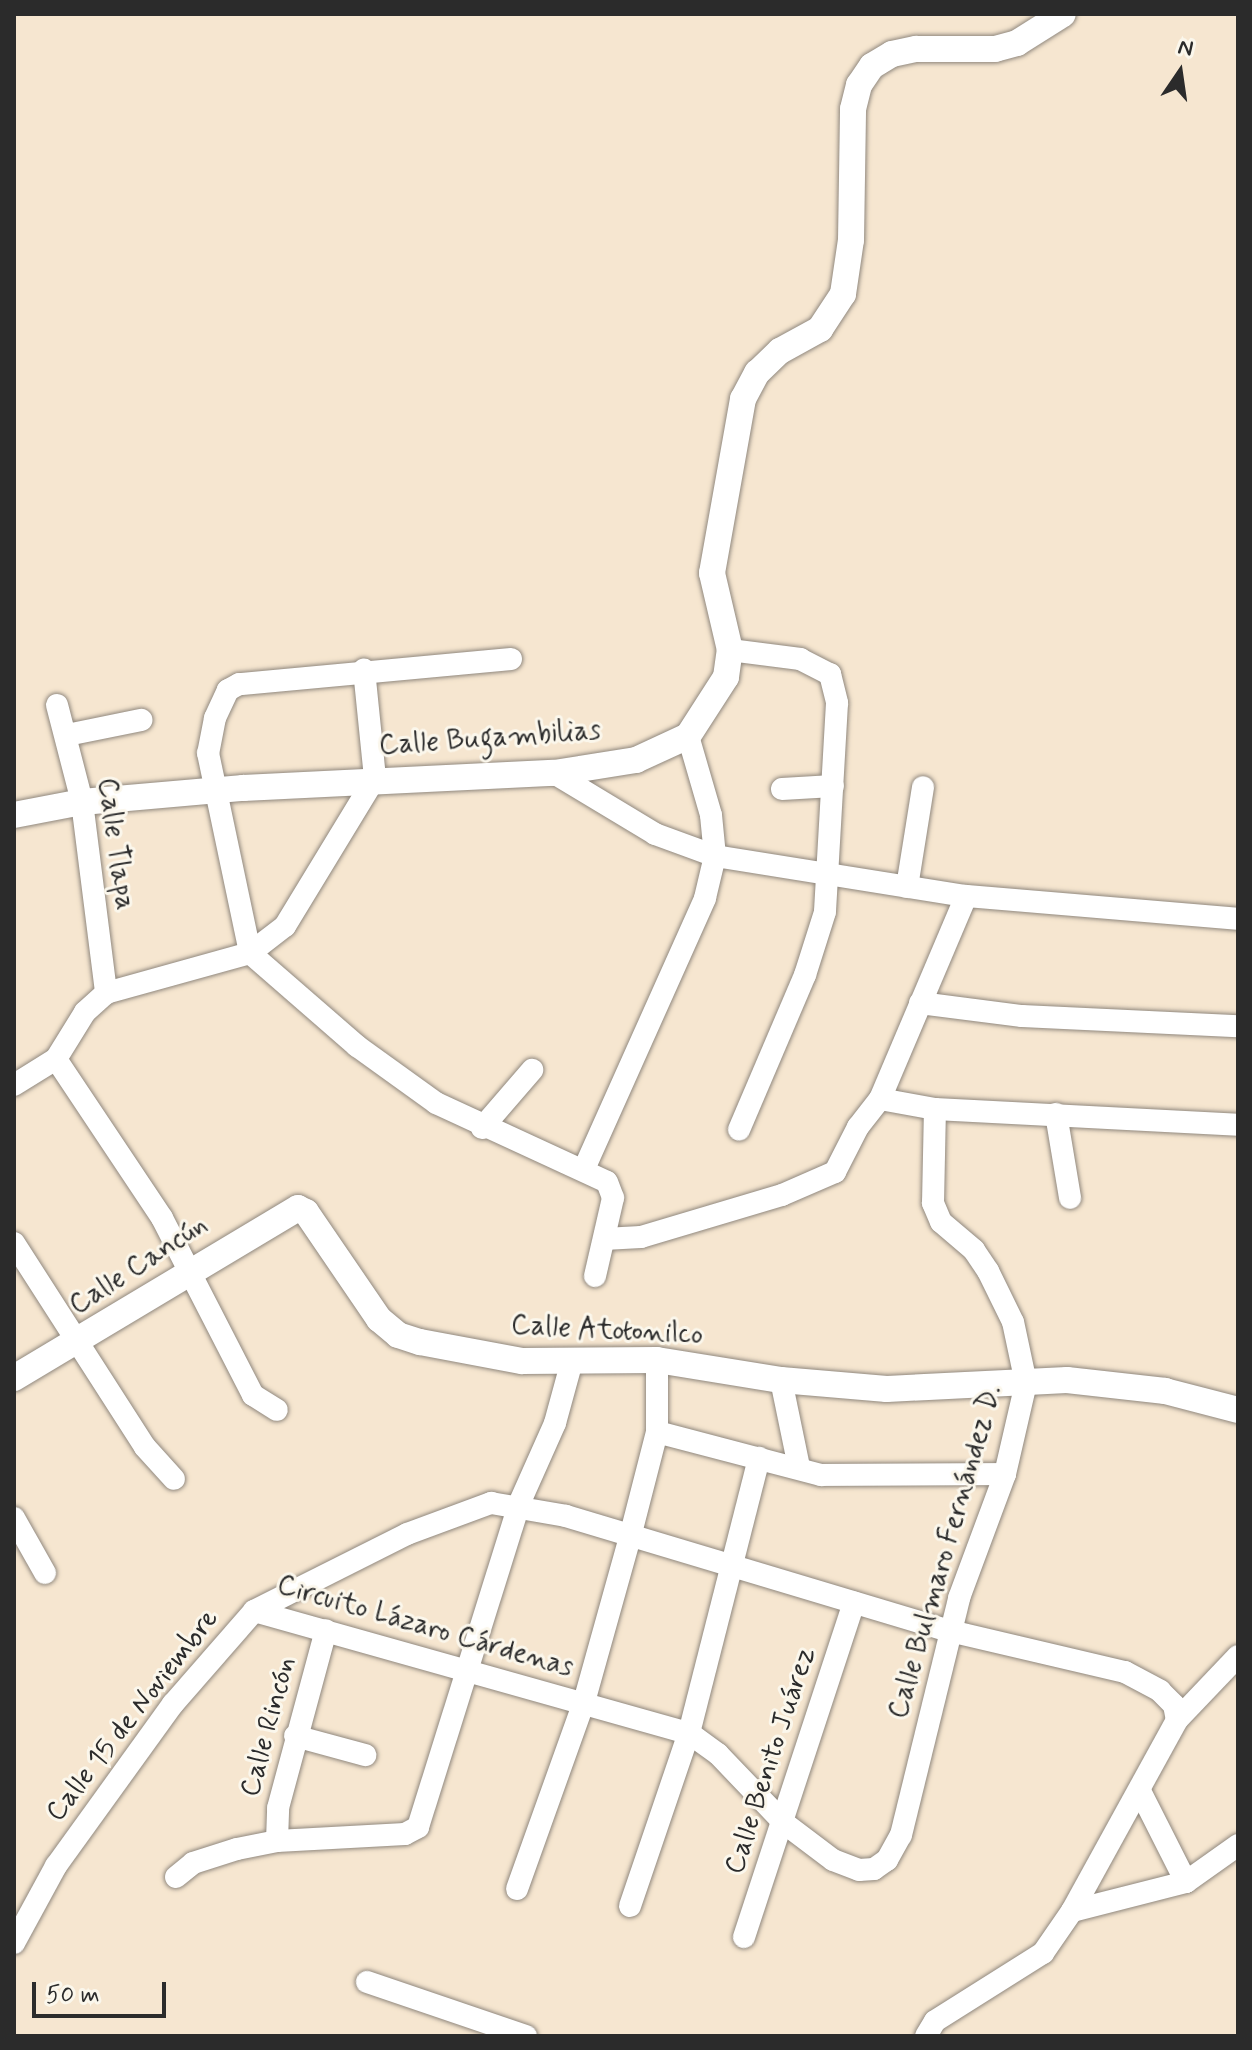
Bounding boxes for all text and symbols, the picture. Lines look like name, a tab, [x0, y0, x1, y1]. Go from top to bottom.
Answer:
north arrow	[1140, 32, 1220, 112]
text: N	[1175, 33, 1196, 64]
street label: Calle Bugambilias	[380, 715, 600, 763]
street label: Calle Tlapa	[89, 778, 141, 910]
street label: Calle Cancún	[65, 1210, 213, 1322]
street label: Calle Atotonilco	[511, 1309, 703, 1353]
street label: Calle Bulmaro Fernández D.	[883, 1383, 1009, 1721]
street label: Circuito Lázaro Cárdenas	[272, 1568, 578, 1686]
street label: Calle 15 de Noviembre	[40, 1603, 226, 1829]
street label: Calle Benito Juárez	[719, 1645, 823, 1877]
street label: Calle Rincón	[234, 1653, 304, 1801]
scale bar	[36, 1966, 170, 2016]
text: 50 m	[46, 1980, 100, 2011]

